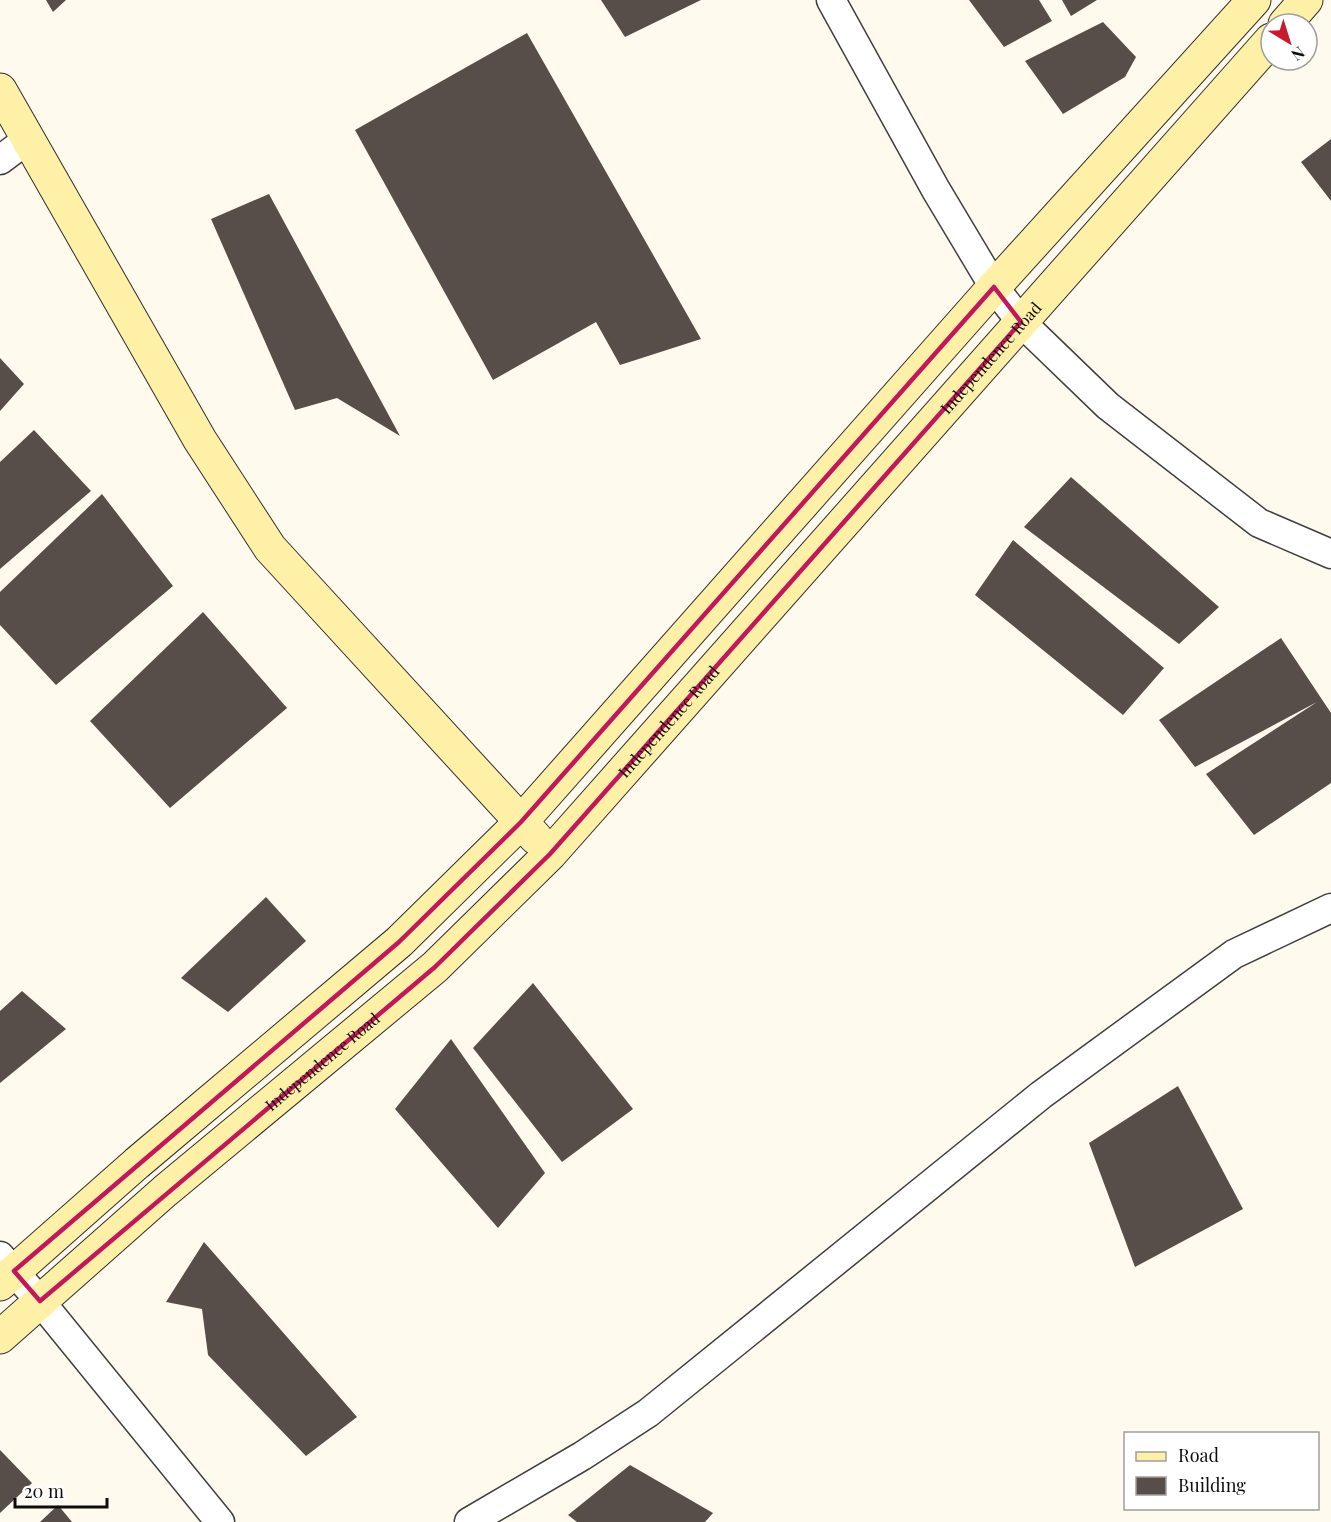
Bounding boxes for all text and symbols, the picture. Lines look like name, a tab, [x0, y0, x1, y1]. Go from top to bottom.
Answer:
north arrow	[1259, 12, 1319, 72]
text: N	[1287, 42, 1310, 66]
street label: Independence Road	[935, 297, 1045, 418]
street label: Independence Road	[613, 661, 723, 781]
street label: Independence Road	[260, 1007, 383, 1115]
legend	[1124, 1432, 1319, 1510]
text: Road	[1178, 1443, 1219, 1467]
scale bar	[15, 1471, 106, 1509]
text: Building	[1178, 1473, 1246, 1497]
text: 20 m	[24, 1479, 64, 1503]

